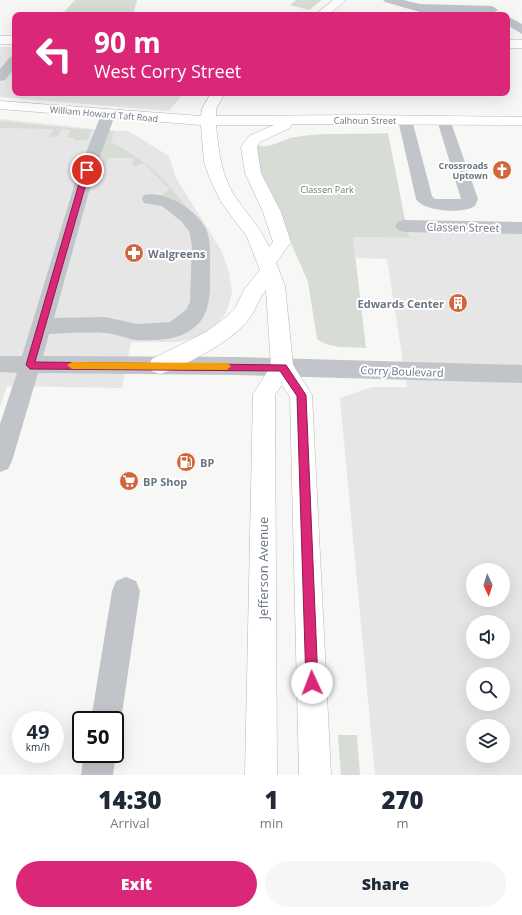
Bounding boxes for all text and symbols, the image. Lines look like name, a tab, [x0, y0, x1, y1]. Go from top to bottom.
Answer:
text: 90 m	[94, 23, 161, 61]
icon: left	[28, 28, 80, 80]
text: West Corry Street	[94, 59, 241, 83]
street label: William Howard Taft Road	[49, 103, 159, 125]
street label: Calhoun Street	[334, 114, 396, 127]
pin	[70, 153, 104, 187]
icon: arrive	[76, 159, 98, 181]
place label: Crossroads Uptown	[438, 159, 489, 182]
church icon: Crossroads Uptown	[491, 159, 513, 181]
park label: Classen Park	[300, 183, 354, 196]
street label: Classen Street	[426, 219, 500, 235]
pharmacy icon: Walgreens	[123, 242, 145, 264]
place label: Walgreens	[148, 246, 206, 261]
building icon: Edwards Center	[447, 292, 469, 314]
place label: Edwards Center	[358, 296, 444, 311]
street label: Corry Boulevard	[360, 362, 444, 380]
fuel station icon: BP	[175, 451, 197, 473]
place label: BP	[200, 455, 214, 470]
supermarket icon: BP Shop	[118, 470, 140, 492]
place label: BP Shop	[143, 474, 187, 489]
street label: Jefferson Avenue	[254, 517, 272, 621]
north arrow	[466, 563, 510, 607]
map controls	[466, 563, 510, 763]
button: sound	[466, 615, 510, 659]
position arrow	[291, 662, 333, 704]
button: search	[466, 667, 510, 711]
speed limit sign: 50	[72, 711, 124, 763]
text: 49	[27, 718, 49, 745]
button: layers	[466, 719, 510, 763]
text: km/h	[26, 740, 50, 754]
text: 14:30	[98, 783, 162, 816]
text: 1	[264, 783, 279, 816]
text: 270	[381, 783, 424, 816]
text: Arrival	[110, 814, 149, 832]
text: min	[260, 814, 283, 832]
text: m	[397, 814, 409, 832]
button: Exit	[16, 861, 257, 907]
button: Share	[265, 861, 506, 907]

